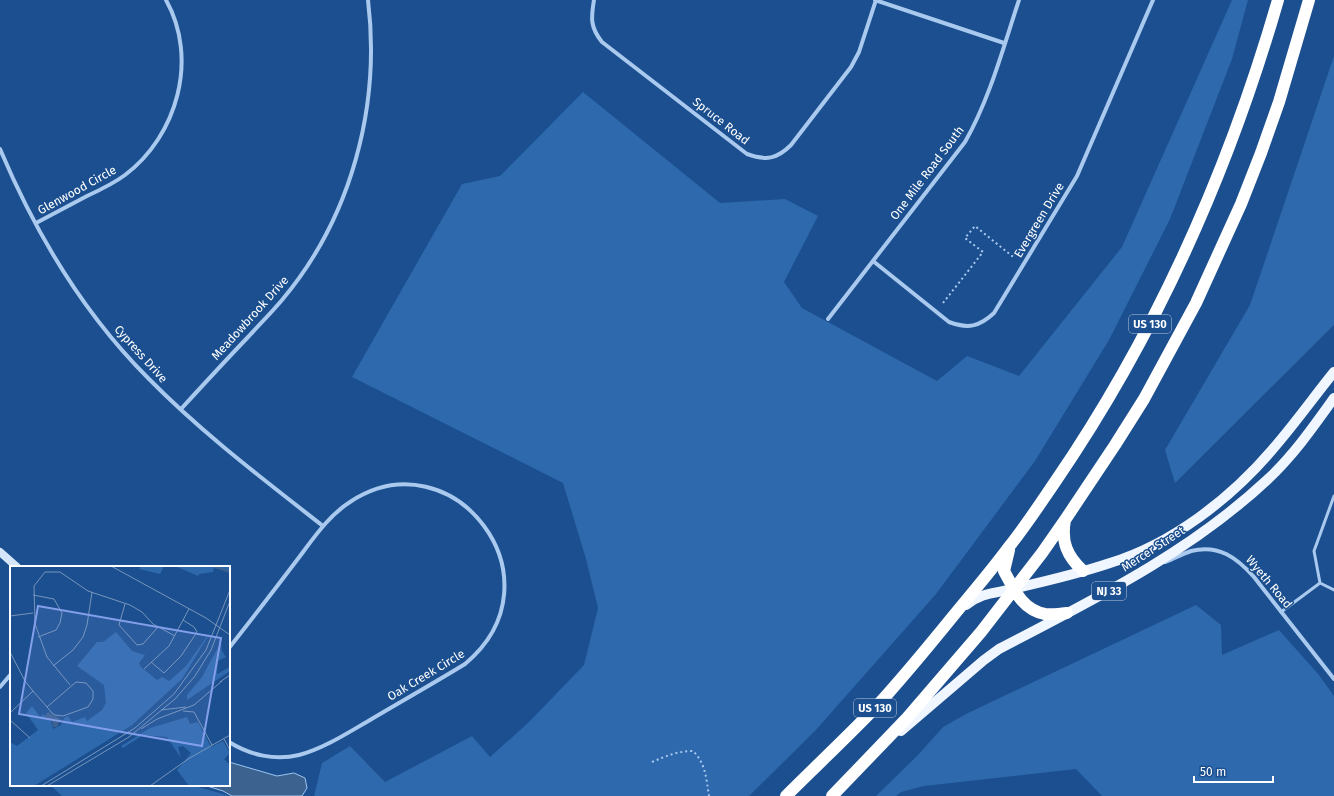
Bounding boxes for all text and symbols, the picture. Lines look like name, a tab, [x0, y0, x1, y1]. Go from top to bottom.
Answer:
street label: Spruce Road	[690, 94, 752, 148]
street label: One Mile Road South	[887, 123, 967, 223]
street label: Glenwood Circle	[35, 163, 119, 217]
street label: Evergreen Drive	[1011, 180, 1067, 260]
street label: Meadowbrook Drive	[209, 273, 291, 363]
road number: US 130	[1129, 315, 1171, 333]
street label: Cypress Drive	[112, 322, 170, 386]
street label: Mercer Street	[1119, 523, 1188, 575]
street label: Wyeth Road	[1243, 553, 1295, 611]
inset map	[10, 566, 230, 786]
road number: NJ 33	[1092, 582, 1126, 600]
street label: Oak Creek Circle	[385, 646, 467, 704]
road number: US 130	[854, 699, 896, 717]
scale bar	[1194, 758, 1273, 784]
text: 50 m	[1200, 765, 1226, 779]

